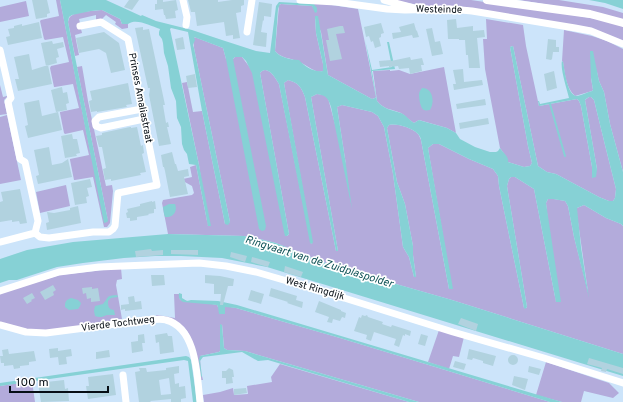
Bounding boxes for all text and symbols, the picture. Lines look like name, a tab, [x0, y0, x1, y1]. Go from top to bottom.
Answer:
street label: Westeinde	[416, 3, 462, 17]
street label: Prinses Amaliastraat	[125, 52, 155, 144]
water label: Ringvaart van de Zuidplaspolder	[243, 233, 395, 291]
street label: West Ringdijk	[284, 274, 346, 304]
street label: Vierde Tochtweg	[80, 313, 156, 335]
scale bar	[10, 368, 108, 394]
text: 100 m	[16, 375, 49, 391]

